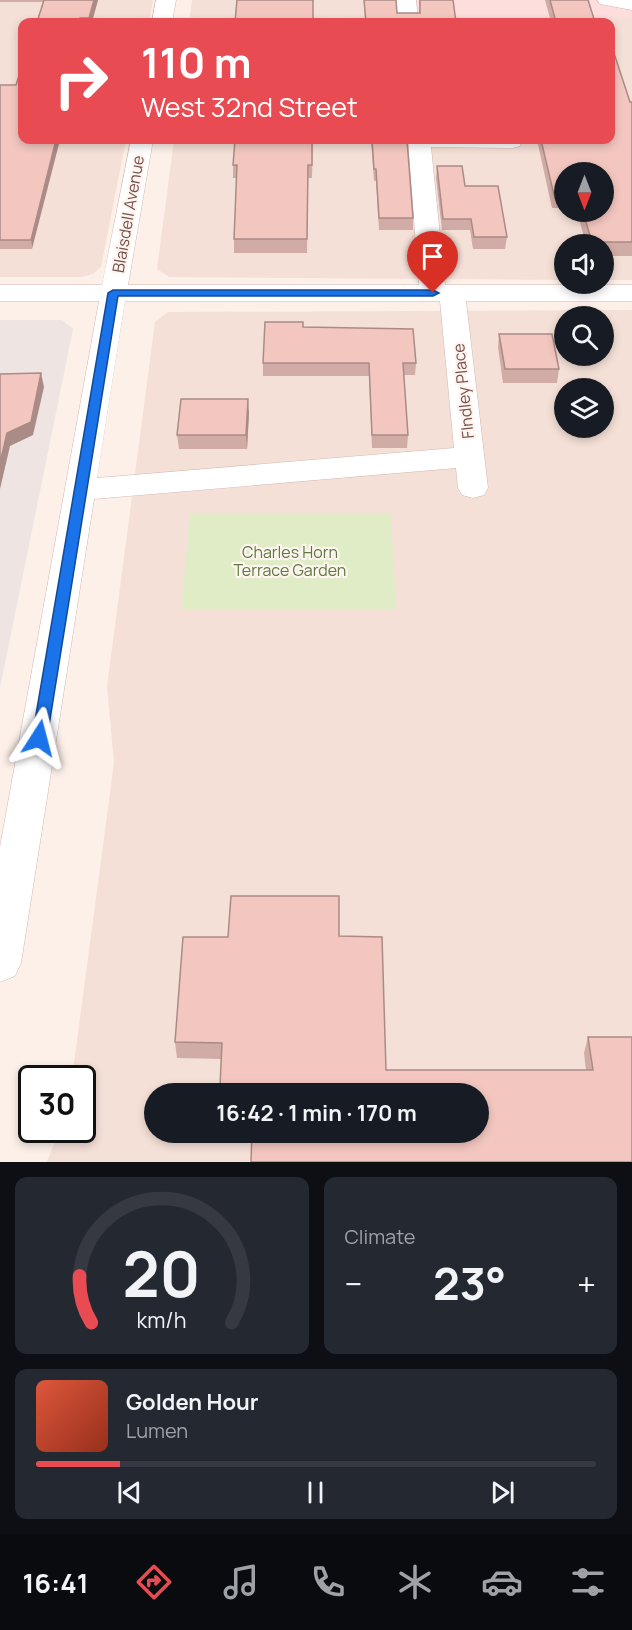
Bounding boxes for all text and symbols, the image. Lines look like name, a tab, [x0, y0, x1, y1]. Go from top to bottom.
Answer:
text: 110 m	[141, 33, 252, 91]
icon: right	[42, 42, 120, 120]
text: West 32nd Street	[141, 88, 358, 125]
street label: Blaisdell Avenue	[107, 154, 149, 274]
north arrow	[554, 162, 614, 222]
map controls	[554, 162, 614, 438]
pin	[407, 231, 458, 293]
button: sound	[554, 234, 614, 294]
icon: arrive	[416, 240, 449, 273]
button: search	[554, 306, 614, 366]
street label: FIndley Place	[447, 342, 479, 440]
button: layers	[554, 378, 614, 438]
park label: Charles Horn Terrace Garden	[234, 541, 346, 581]
position arrow	[7, 706, 71, 770]
speed limit sign: 30	[18, 1065, 96, 1143]
text: 16:42 · 1 min · 170 m	[216, 1098, 417, 1128]
text: Climate	[345, 1223, 416, 1250]
text: 20	[123, 1230, 201, 1316]
text: 23°	[433, 1252, 506, 1314]
text: −	[345, 1261, 362, 1306]
text: +	[577, 1261, 596, 1306]
text: km/h	[137, 1305, 187, 1334]
text: Golden Hour	[126, 1387, 259, 1417]
text: Lumen	[126, 1417, 188, 1444]
icon: previous	[113, 1476, 146, 1509]
icon: pause	[299, 1476, 332, 1509]
icon: next	[486, 1476, 519, 1509]
icon: directions	[133, 1561, 175, 1603]
icon: music	[220, 1561, 262, 1603]
icon: phone	[307, 1561, 349, 1603]
icon: climate	[394, 1561, 436, 1603]
icon: car	[481, 1561, 523, 1603]
icon: filters	[567, 1561, 609, 1603]
text: 16:41	[22, 1564, 89, 1601]

